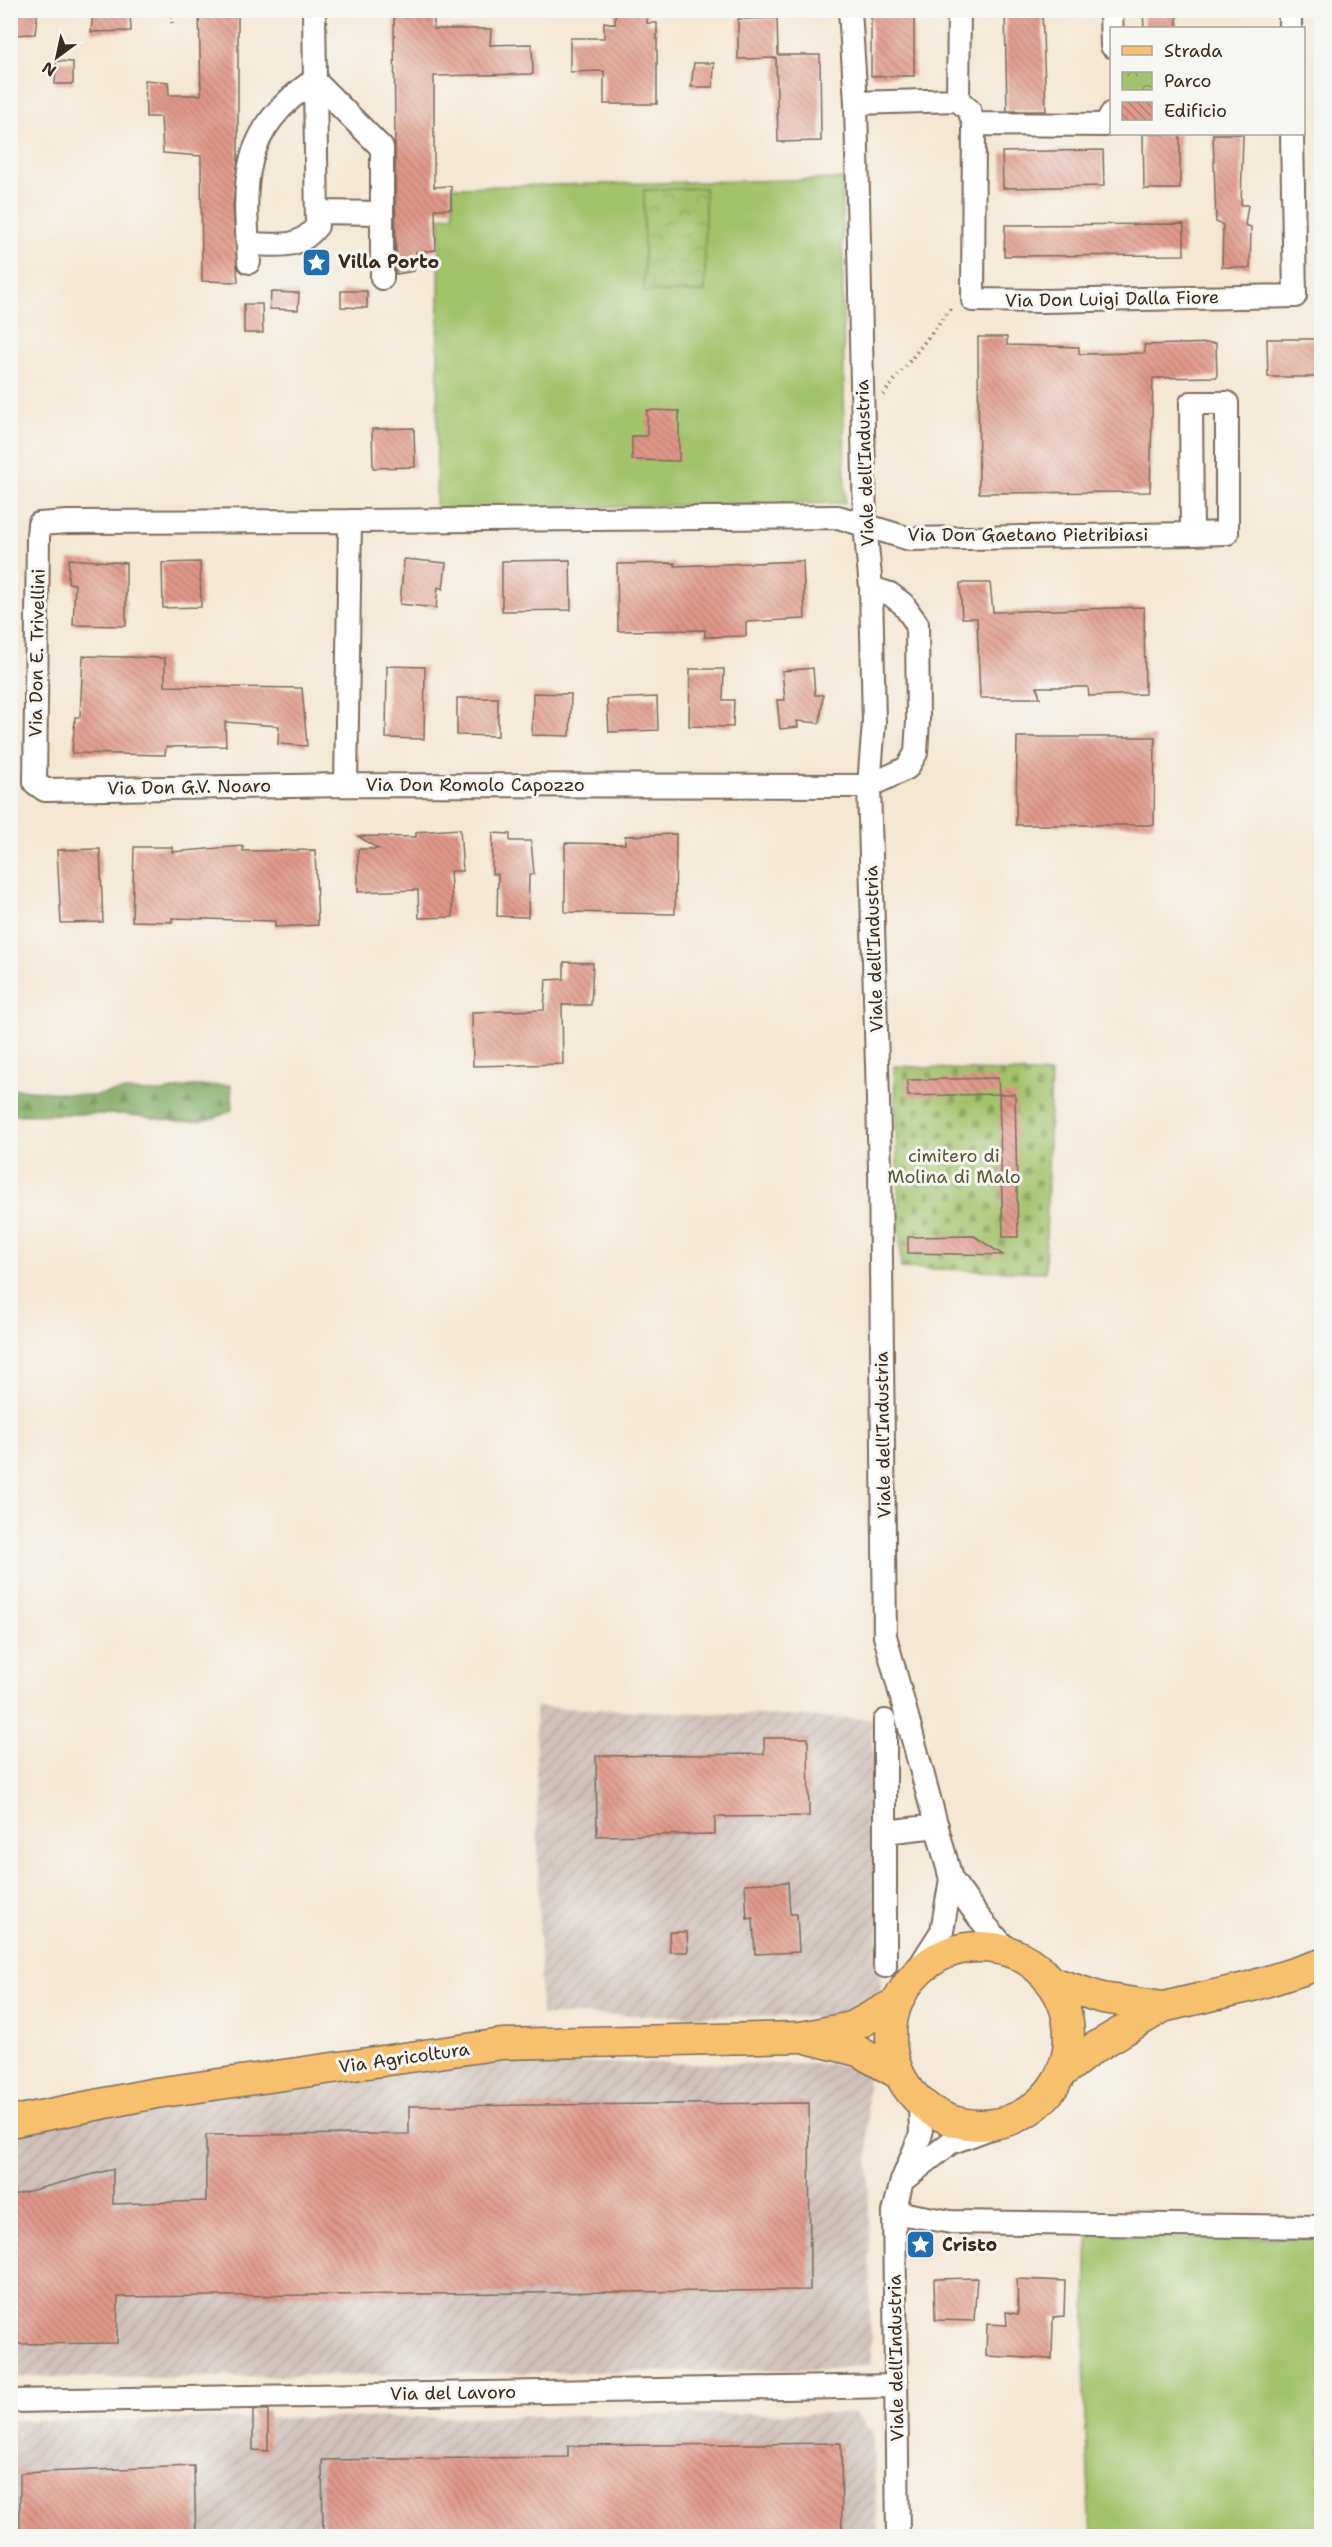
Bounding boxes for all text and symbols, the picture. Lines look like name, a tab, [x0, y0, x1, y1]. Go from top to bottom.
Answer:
north arrow	[27, 27, 87, 87]
legend	[1110, 27, 1305, 135]
text: Strada	[1164, 39, 1223, 63]
text: N	[38, 57, 60, 81]
text: Parco	[1164, 69, 1212, 93]
text: Edificio	[1164, 99, 1227, 123]
place icon: Villa Porto	[301, 246, 333, 278]
place label: Villa Porto	[338, 250, 439, 274]
street label: Via Don Luigi Dalla Fiore	[1005, 285, 1219, 313]
street label: Viale dell'Industria	[850, 379, 880, 547]
street label: Via Don Gaetano Pietribiasi	[908, 523, 1148, 547]
street label: Via Don E. Trivellini	[24, 568, 50, 738]
street label: Via Don Romolo Capozzo	[365, 773, 585, 797]
street label: Via Don G.V. Noaro	[107, 774, 271, 800]
street label: Viale dell'Industria	[859, 865, 889, 1033]
park label: cimitero di Molina di Malo	[887, 1144, 1021, 1189]
street label: Viale dell'Industria	[870, 1351, 896, 1519]
street label: Via Agricoltura	[337, 2037, 471, 2079]
place icon: Cristo	[905, 2229, 937, 2261]
place label: Cristo	[942, 2233, 997, 2257]
street label: Viale dell'Industria	[883, 2274, 909, 2442]
street label: Via del Lavoro	[390, 2380, 516, 2406]

